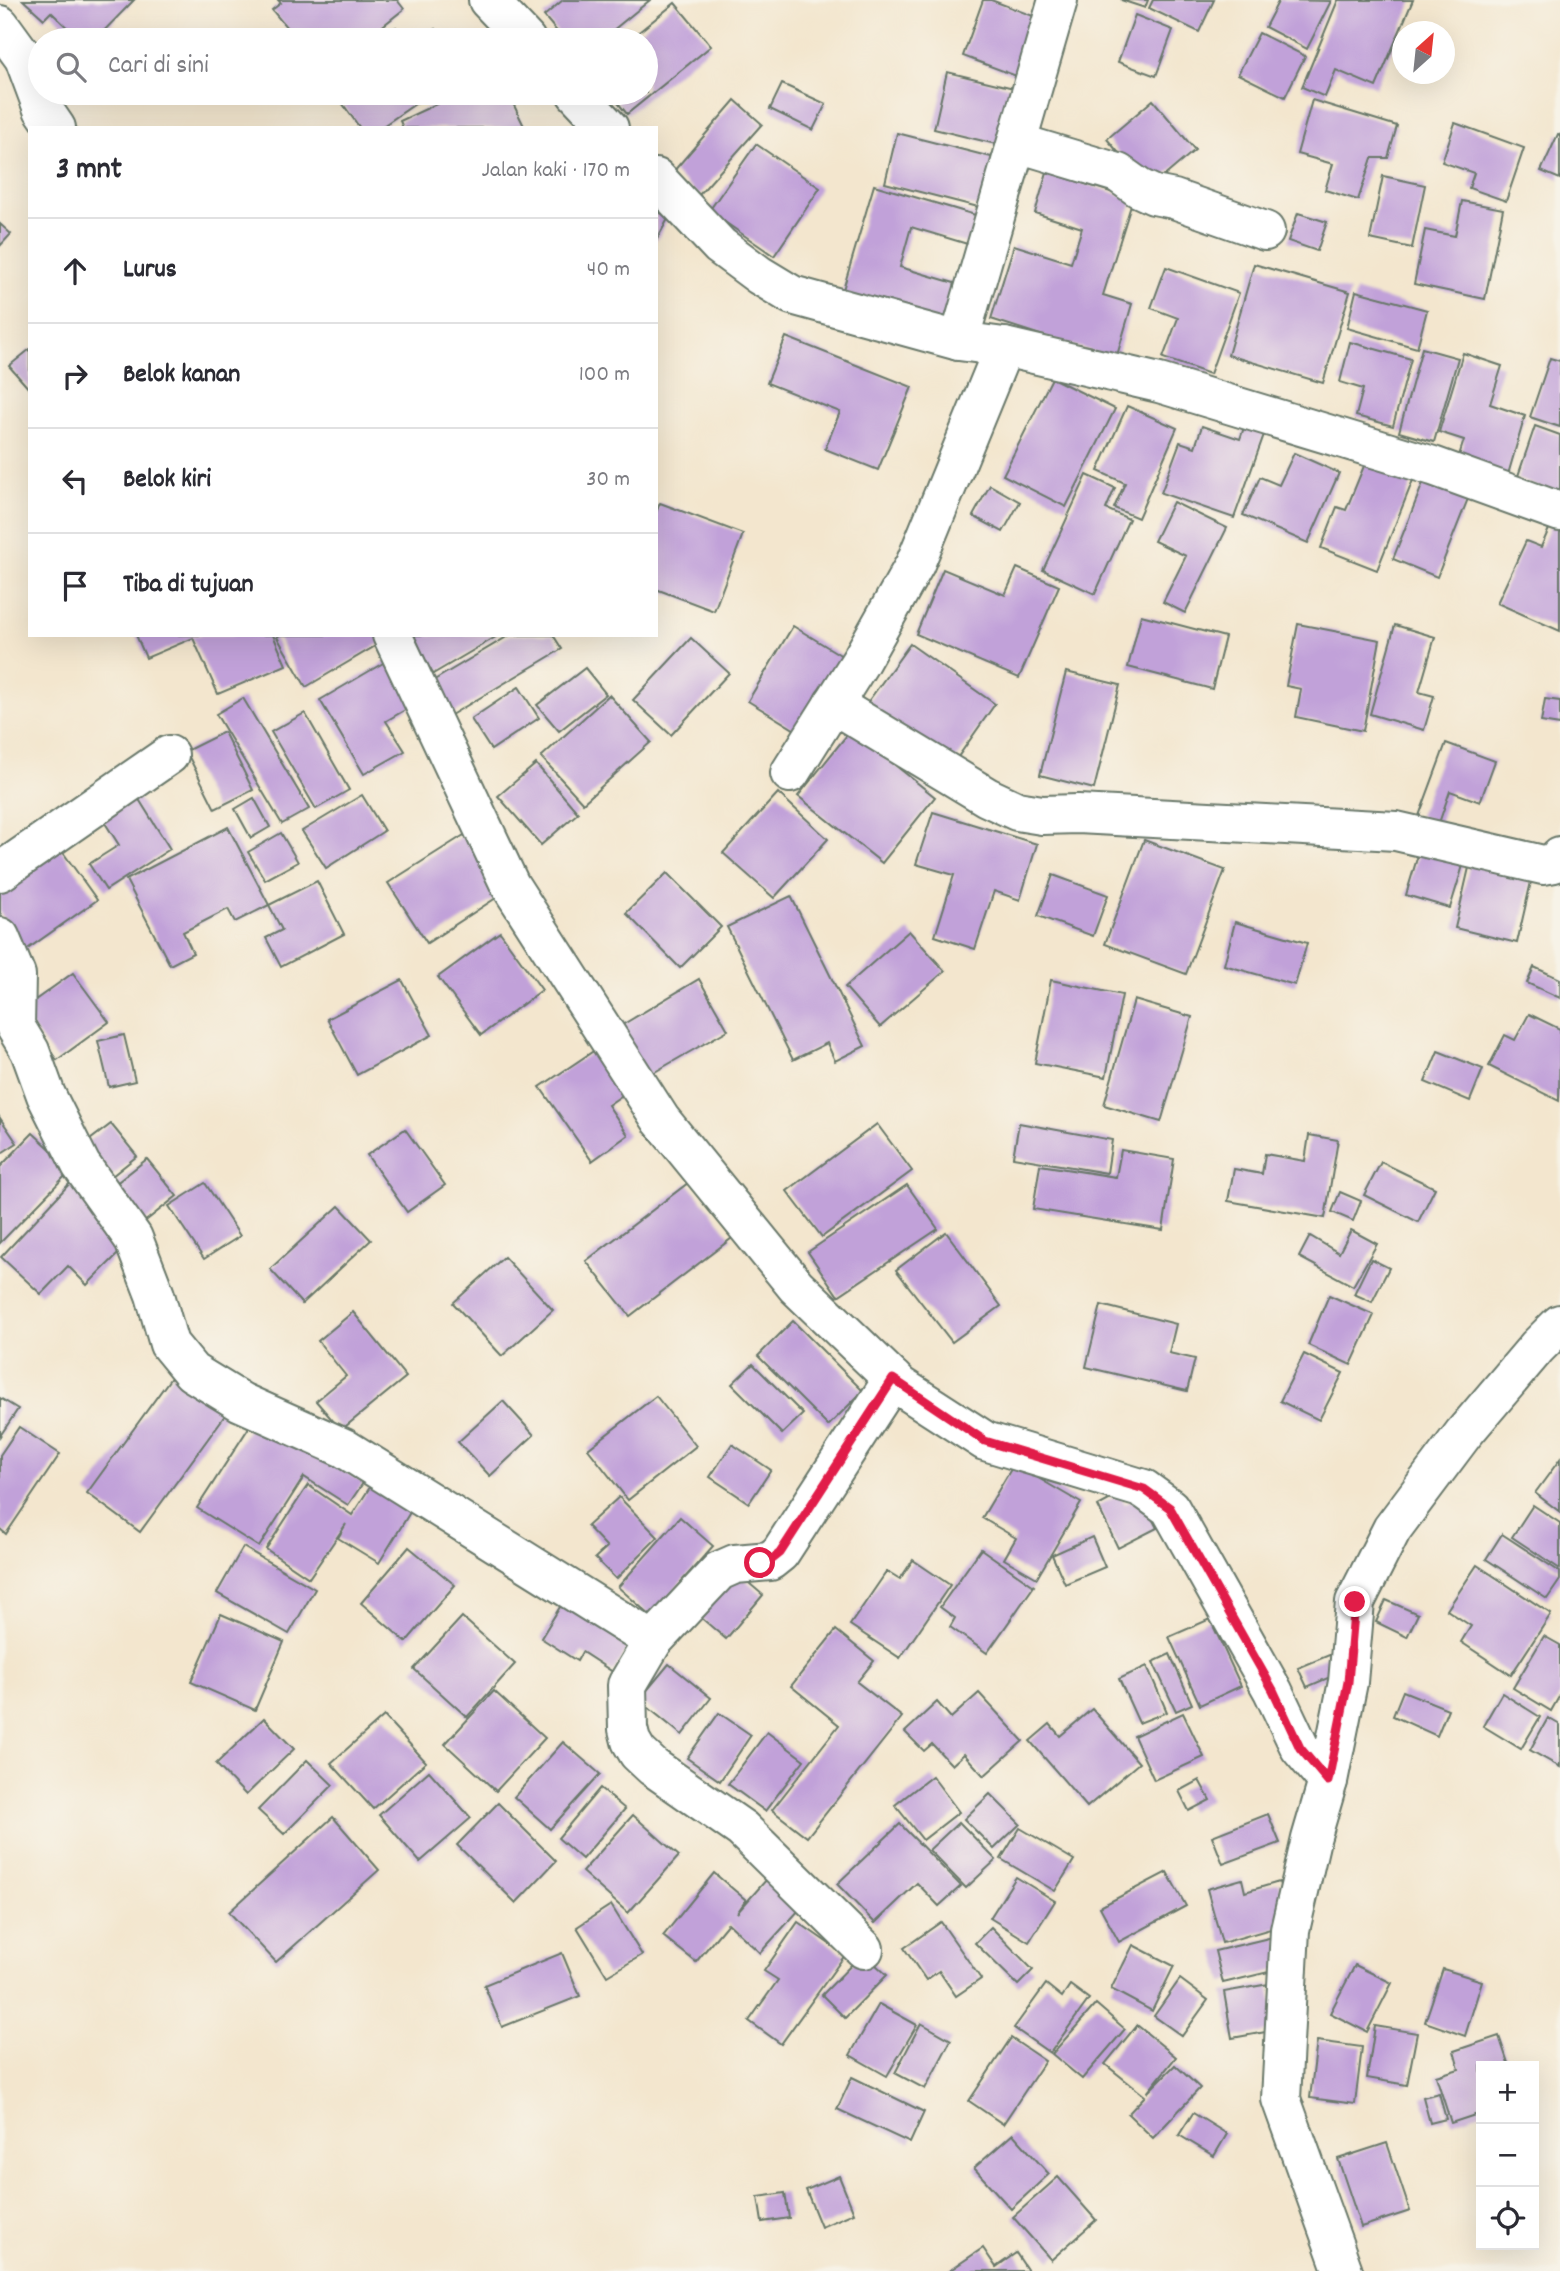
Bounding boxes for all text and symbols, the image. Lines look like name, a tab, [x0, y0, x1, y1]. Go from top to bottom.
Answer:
north arrow	[1392, 21, 1455, 84]
search box	[28, 28, 658, 105]
icon: search	[52, 48, 90, 86]
text: Cari di sini	[108, 48, 209, 85]
text: 3 mnt	[56, 150, 122, 193]
text: Jalan kaki · 170 m	[482, 155, 630, 188]
icon: ahead	[56, 252, 94, 290]
text: Lurus	[123, 252, 177, 289]
text: 40 m	[587, 254, 630, 287]
icon: right	[56, 357, 94, 395]
text: Belok kanan	[123, 357, 240, 394]
text: 100 m	[579, 359, 630, 392]
icon: left	[56, 462, 94, 500]
text: Belok kiri	[123, 462, 211, 499]
text: 30 m	[586, 464, 630, 497]
icon: arrive	[56, 567, 94, 605]
text: Tiba di tujuan	[123, 567, 254, 604]
route start	[744, 1547, 775, 1578]
route end	[1339, 1586, 1370, 1617]
map controls	[1476, 2061, 1539, 2250]
button: +	[1476, 2061, 1539, 2124]
button: −	[1476, 2124, 1539, 2187]
button: locate	[1476, 2187, 1539, 2250]

